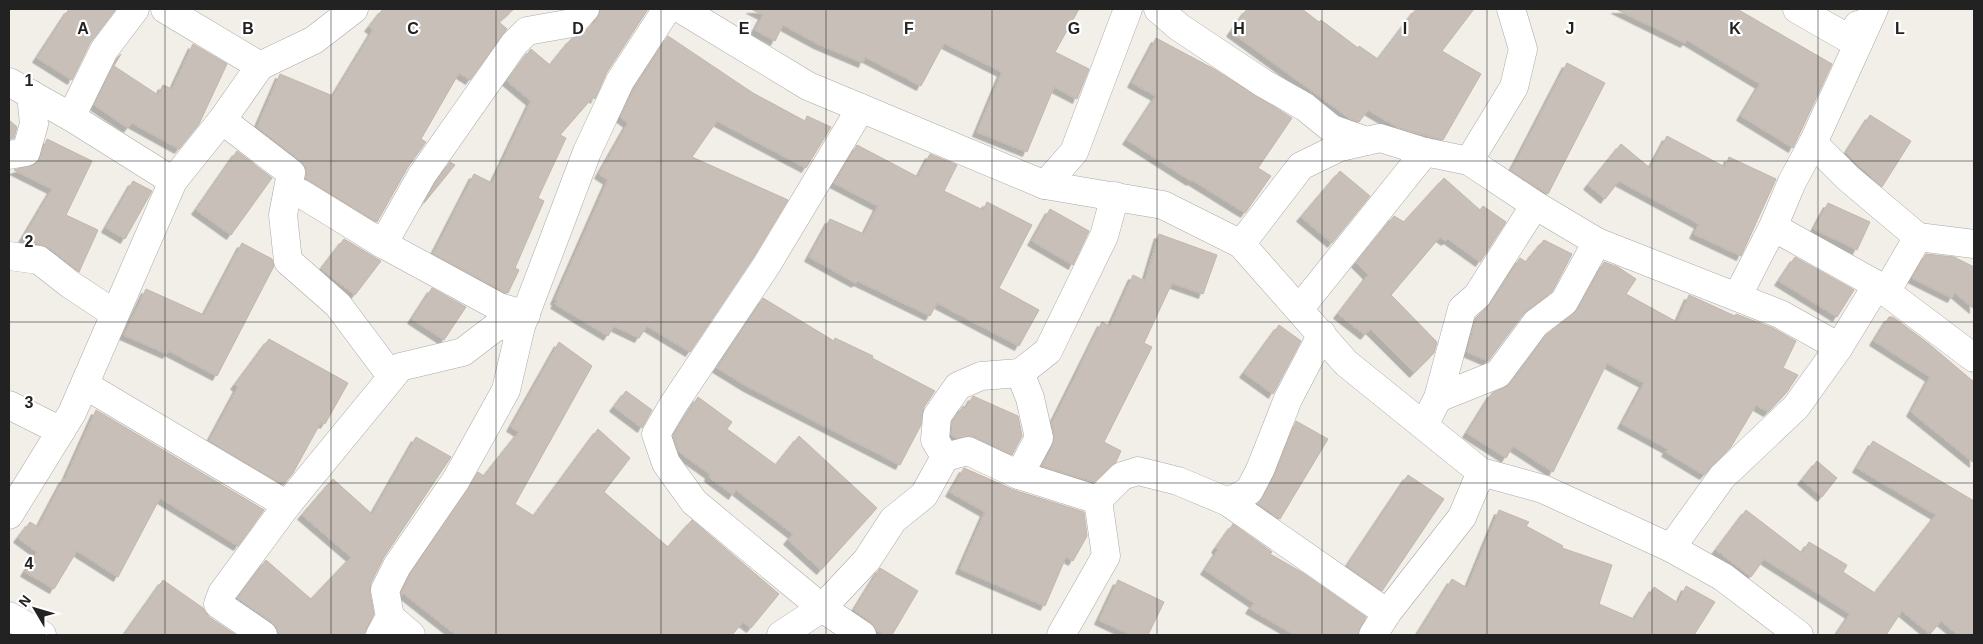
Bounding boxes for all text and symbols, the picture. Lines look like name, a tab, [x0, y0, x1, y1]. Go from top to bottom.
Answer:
text: A	[77, 20, 89, 37]
text: B	[242, 20, 254, 37]
text: C	[407, 20, 419, 37]
text: D	[572, 20, 584, 37]
text: E	[739, 20, 750, 37]
text: F	[904, 20, 914, 37]
text: G	[1068, 20, 1080, 37]
text: H	[1233, 20, 1245, 37]
text: I	[1403, 20, 1407, 37]
text: J	[1566, 20, 1574, 37]
text: K	[1729, 20, 1741, 37]
text: L	[1895, 20, 1905, 37]
text: 1	[25, 72, 34, 89]
text: 2	[25, 233, 34, 250]
text: 3	[25, 394, 34, 411]
text: 4	[25, 555, 34, 572]
north arrow	[10, 584, 60, 634]
text: N	[15, 592, 34, 610]

